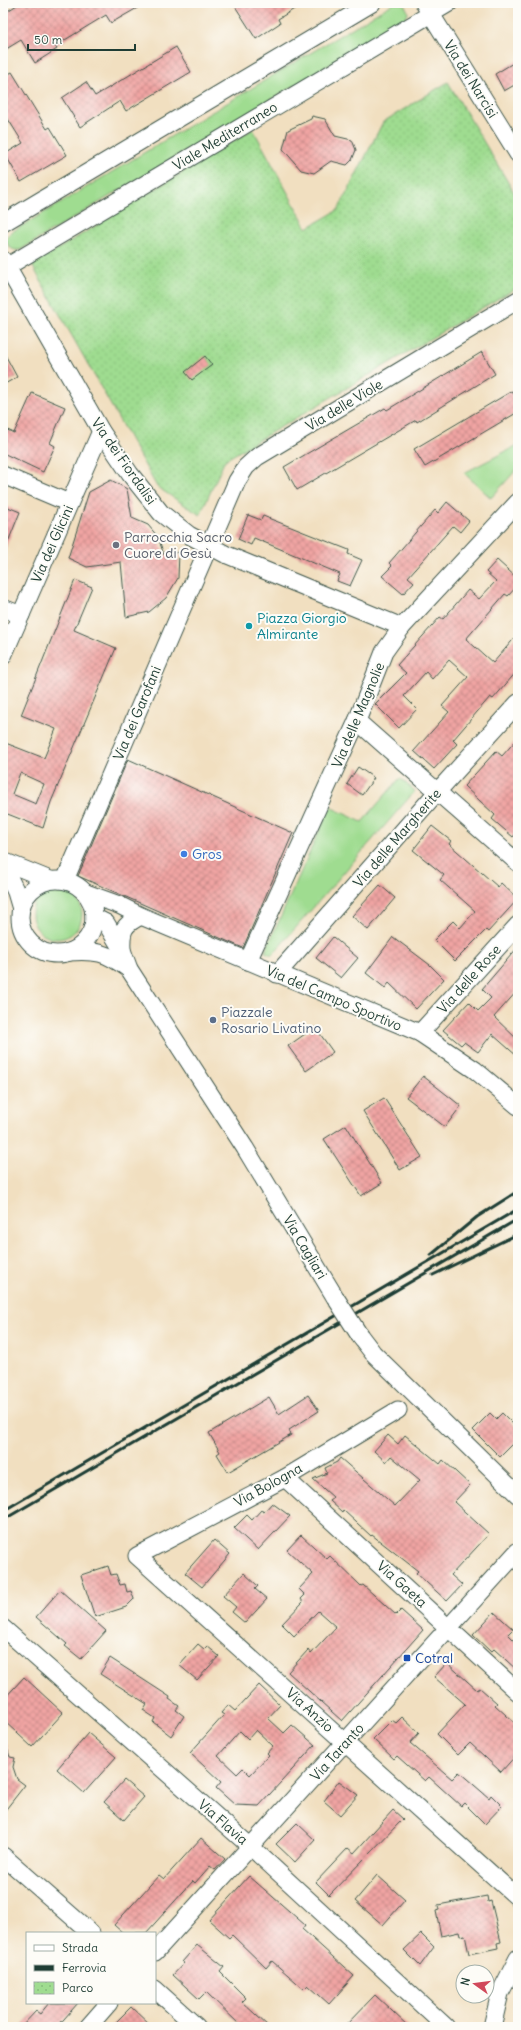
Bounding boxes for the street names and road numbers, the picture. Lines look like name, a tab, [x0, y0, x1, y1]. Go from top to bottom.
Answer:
street label: Via dei Narcisi	[440, 37, 502, 121]
street label: Viale Mediterraneo	[169, 98, 281, 174]
street label: Via delle Viole	[302, 375, 386, 435]
street label: Via dei Fiordalisi	[87, 414, 161, 508]
street label: Via dei Glicini	[27, 502, 77, 586]
street label: Via delle Magnolie	[328, 660, 388, 770]
street label: Via dei Garofani	[109, 663, 165, 763]
street label: Via delle Margherite	[349, 785, 445, 891]
street label: Via delle Rose	[433, 941, 505, 1017]
street label: Via del Campo Sportivo	[263, 961, 405, 1035]
street label: Via Cagliari	[279, 1212, 331, 1282]
street label: Via Bologna	[231, 1459, 305, 1511]
street label: Via Gaeta	[373, 1557, 431, 1611]
street label: Via Anzio	[282, 1684, 338, 1736]
street label: Via Taranto	[306, 1719, 368, 1785]
street label: Via Flavia	[194, 1795, 252, 1849]

